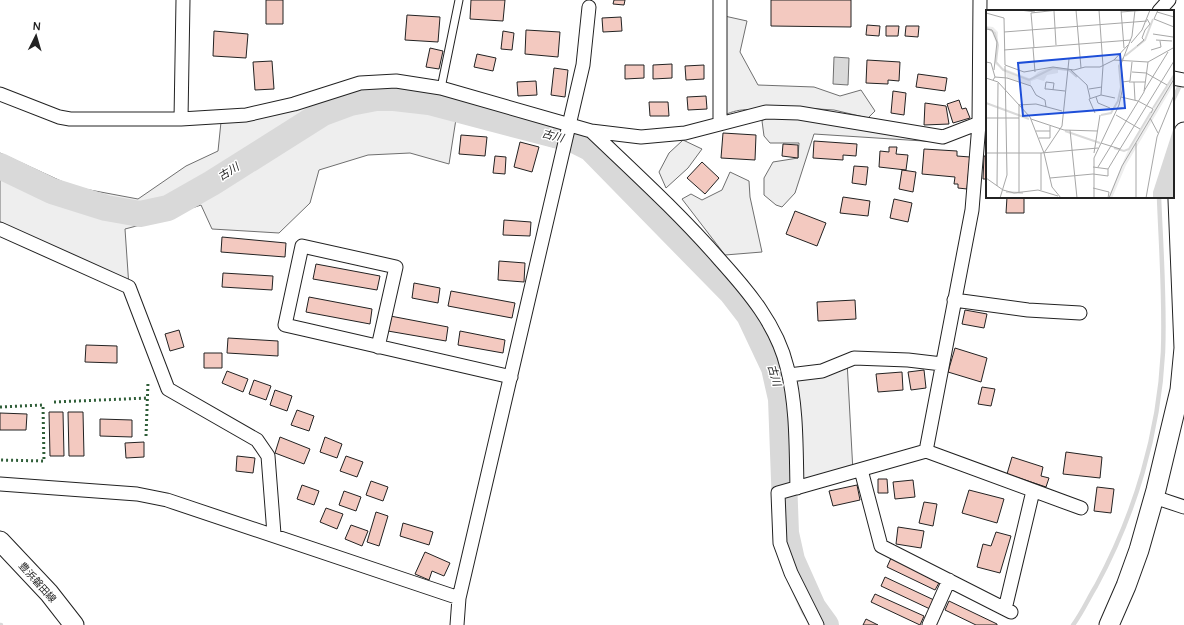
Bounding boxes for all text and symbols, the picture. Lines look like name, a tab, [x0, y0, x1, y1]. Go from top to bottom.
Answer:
inset map	[986, 10, 1174, 198]
north arrow	[16, 16, 56, 56]
text: N	[32, 18, 42, 33]
water label: 古川	[540, 125, 567, 145]
water label: 古川	[215, 158, 242, 183]
water label: 古川	[765, 362, 786, 389]
street label: 豊浜磐田線	[16, 559, 60, 605]

